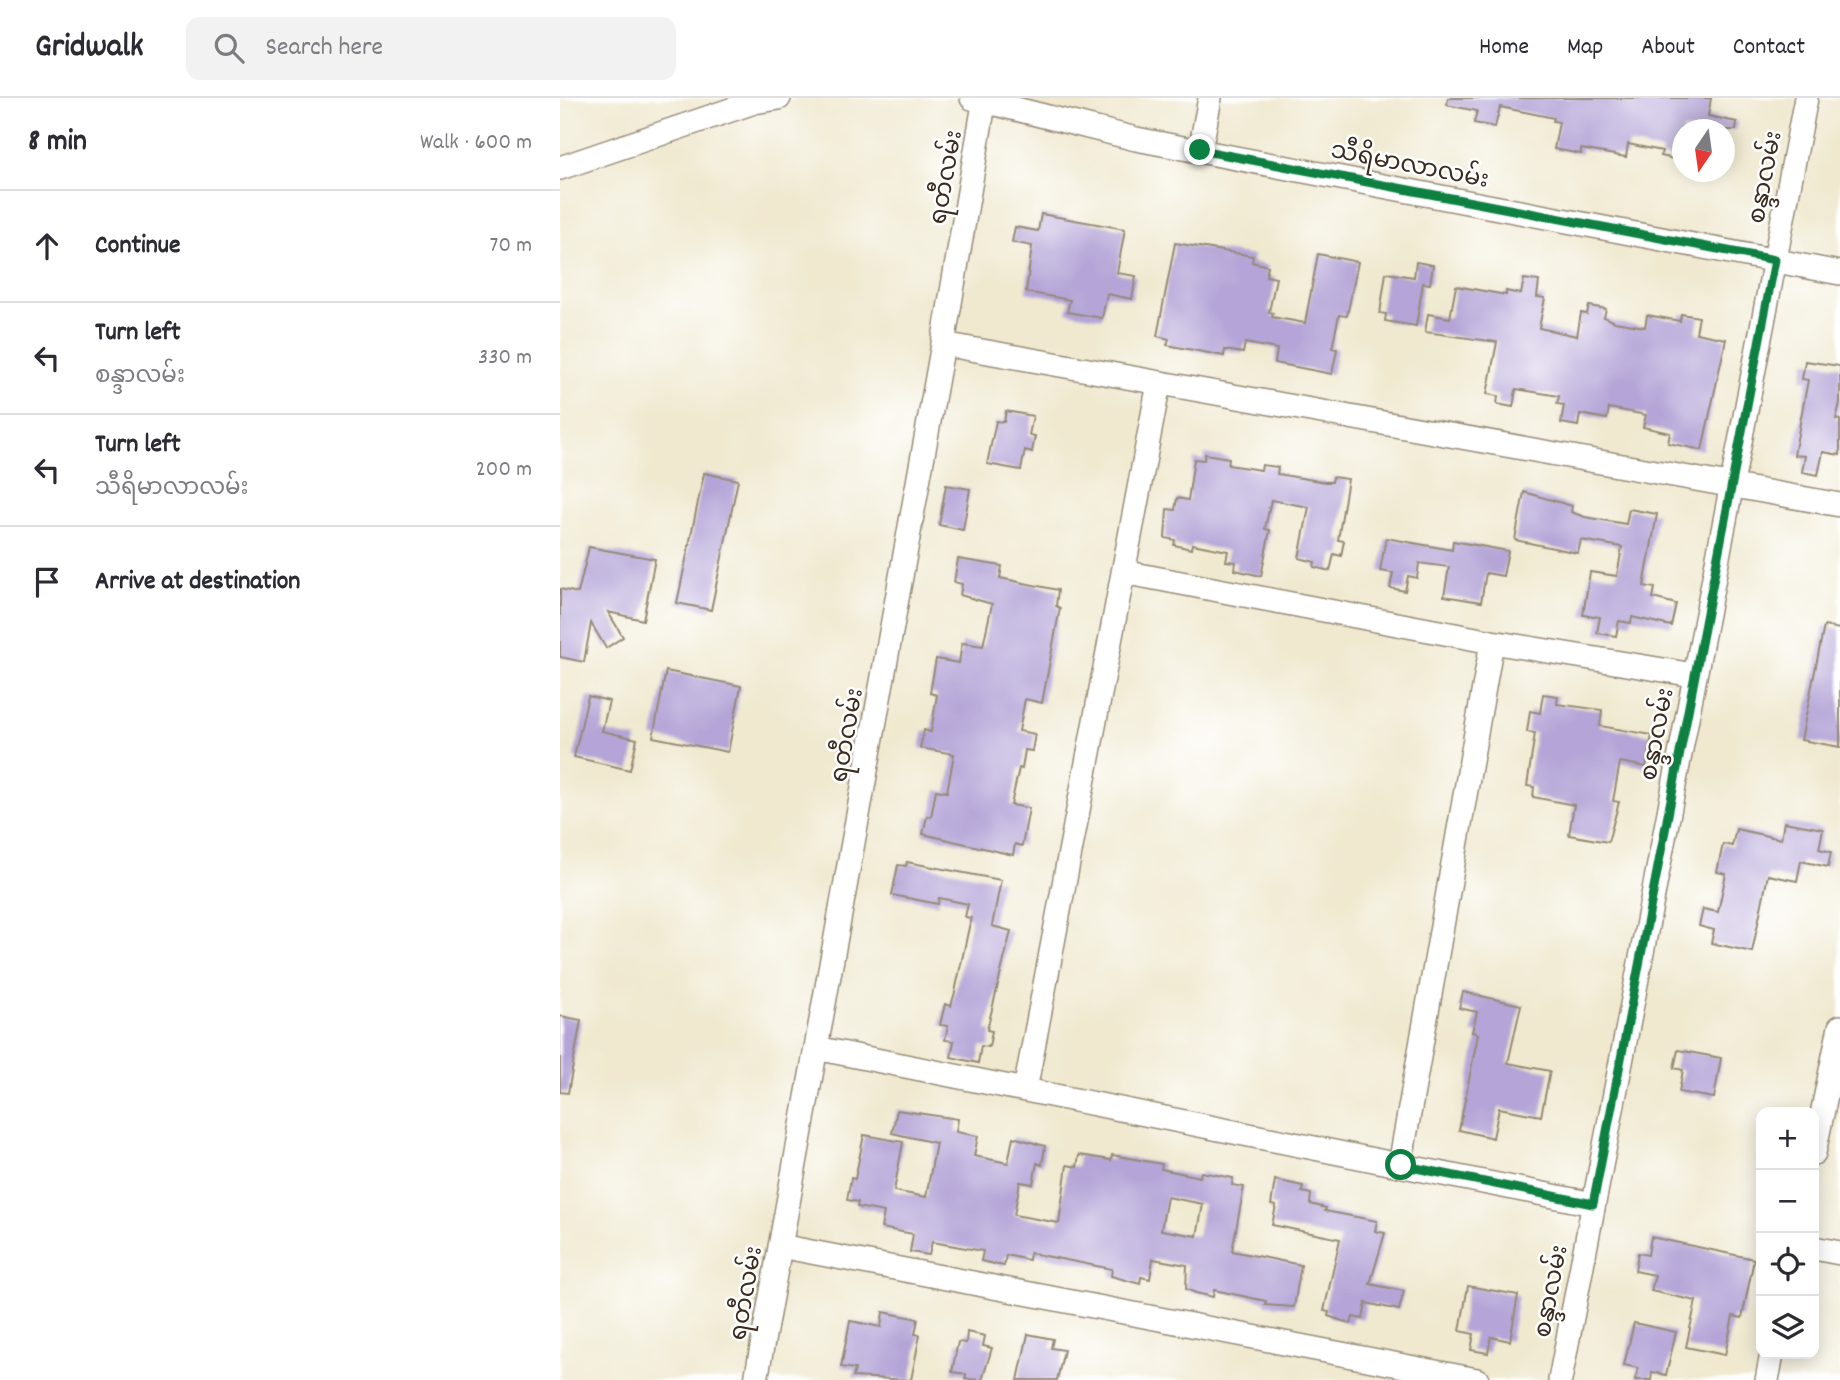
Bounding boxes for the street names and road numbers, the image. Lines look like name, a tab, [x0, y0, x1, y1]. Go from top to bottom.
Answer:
street label: ရတီလမ်း	[921, 127, 973, 227]
street label: စန္ဒာလမ်း	[1739, 128, 1793, 227]
street label: သီရိမာလာလမ်း	[1328, 133, 1492, 199]
street label: ရတီလမ်း	[822, 685, 874, 785]
street label: စန္ဒာလမ်း	[1631, 685, 1685, 784]
street label: စန္ဒာလမ်း	[1525, 1242, 1579, 1341]
street label: ရတီလမ်း	[721, 1243, 773, 1343]

